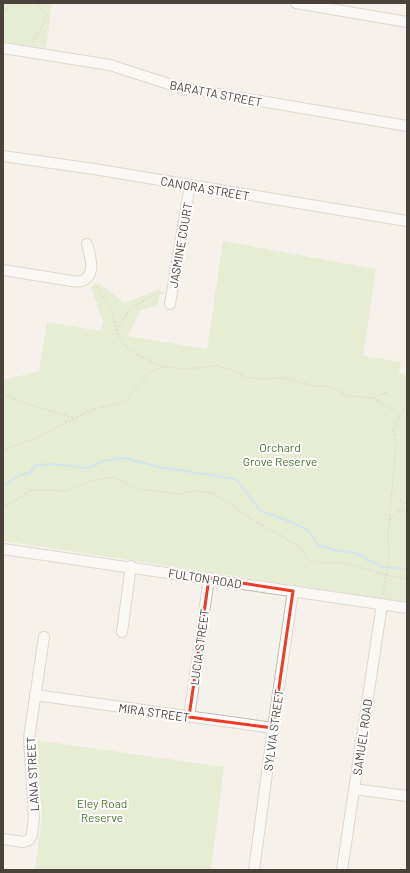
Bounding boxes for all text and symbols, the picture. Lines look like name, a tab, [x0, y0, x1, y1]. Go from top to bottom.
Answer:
street label: BARATTA STREET	[169, 77, 264, 109]
street label: CANORA STREET	[160, 173, 251, 203]
street label: JASMINE COURT	[166, 201, 194, 289]
park label: Orchard Grove Reserve	[243, 440, 317, 468]
street label: FULTON ROAD	[167, 565, 243, 591]
street label: LUCIA STREET	[187, 608, 211, 686]
street label: SYLVIA STREET	[260, 688, 286, 772]
street label: SAMUEL ROAD	[350, 698, 374, 776]
street label: MIRA STREET	[118, 700, 191, 724]
street label: LANA STREET	[23, 736, 41, 812]
park label: Eley Road Reserve	[77, 796, 127, 824]

